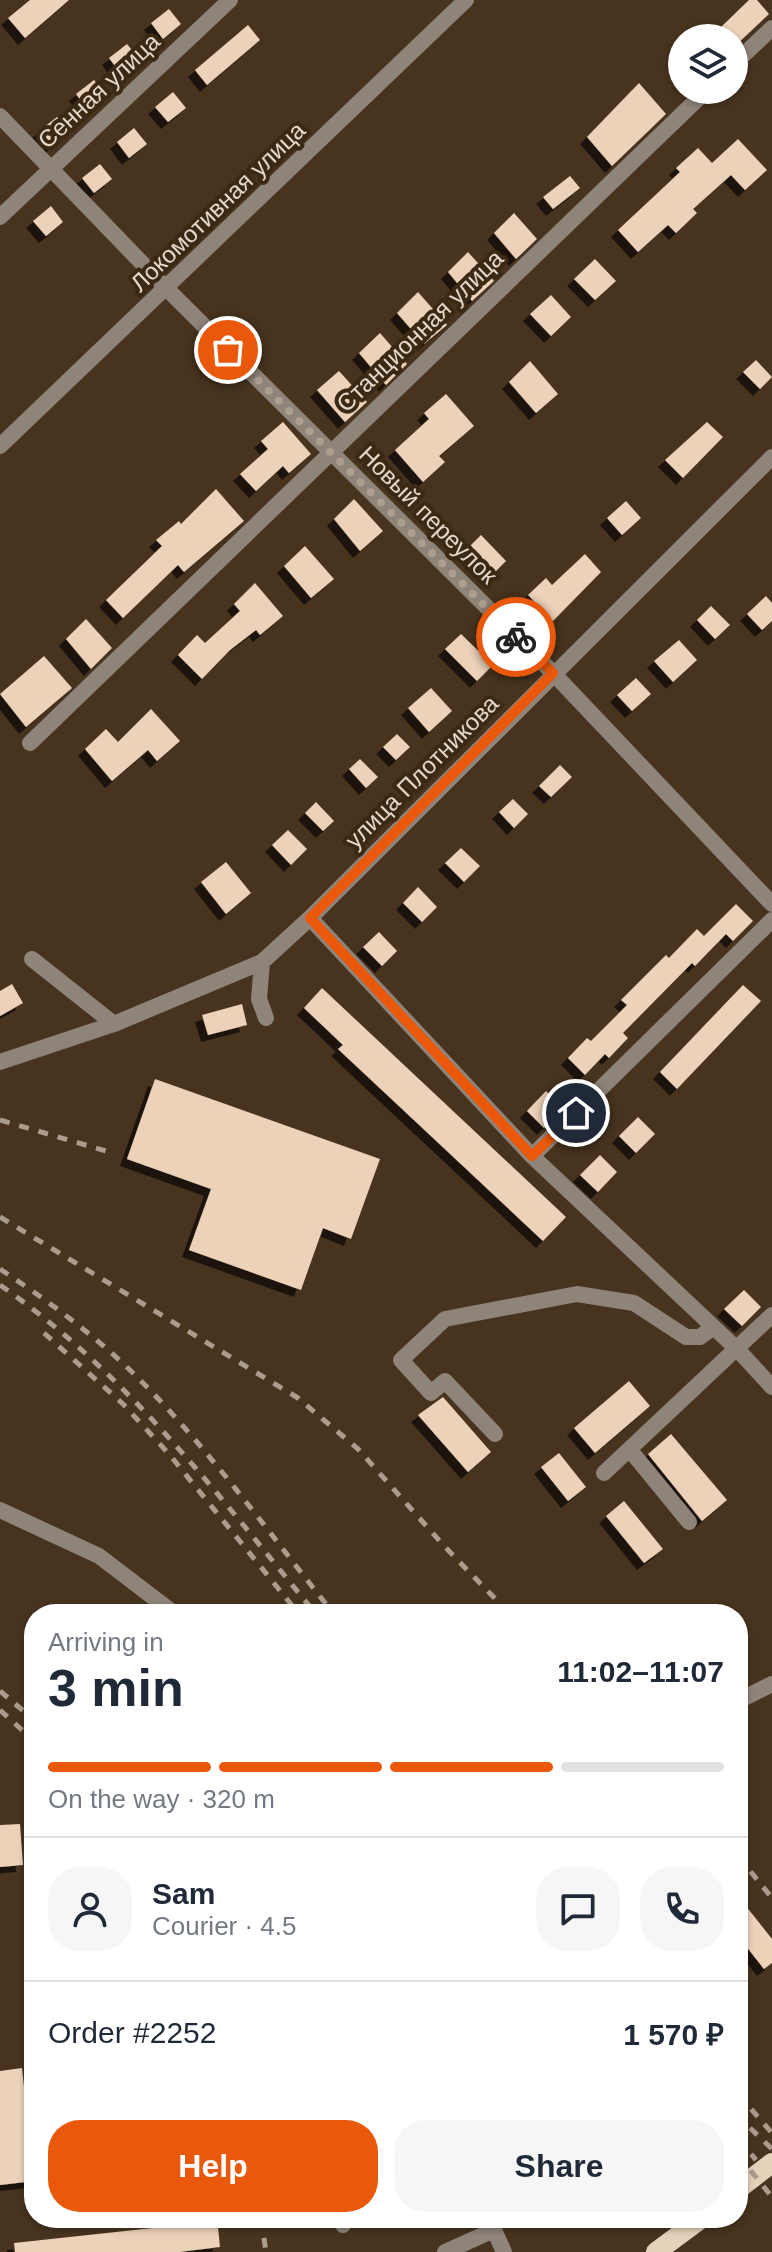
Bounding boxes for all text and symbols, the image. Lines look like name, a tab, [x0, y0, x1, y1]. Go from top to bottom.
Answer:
map controls	[668, 24, 748, 104]
button: layers	[668, 24, 748, 104]
street label: Сенная улица	[32, 27, 165, 154]
street label: Локомотивная улица	[125, 116, 311, 297]
street label: Станционная улица	[331, 244, 509, 417]
pin	[194, 316, 262, 384]
icon: bag	[206, 328, 250, 372]
street label: Новый переулок	[354, 440, 503, 589]
courier	[476, 597, 556, 677]
icon: bike	[494, 615, 538, 659]
street label: улица Плотникова	[340, 689, 504, 854]
pin	[542, 1079, 610, 1147]
icon: home	[554, 1091, 598, 1135]
text: Arriving in	[48, 1627, 164, 1657]
text: 11:02–11:07	[557, 1655, 724, 1688]
text: 3 min	[48, 1659, 184, 1717]
text: On the way · 320 m	[48, 1784, 275, 1814]
button: person	[48, 1867, 132, 1951]
button: chat	[536, 1867, 620, 1951]
button: phone	[640, 1867, 724, 1951]
text: Sam	[152, 1877, 215, 1910]
text: Courier · 4.5	[152, 1911, 297, 1941]
text: Order #2252	[48, 2016, 216, 2049]
text: 1 570 ₽	[623, 2018, 724, 2051]
button: Help	[48, 2120, 378, 2212]
button: Share	[394, 2120, 724, 2212]

